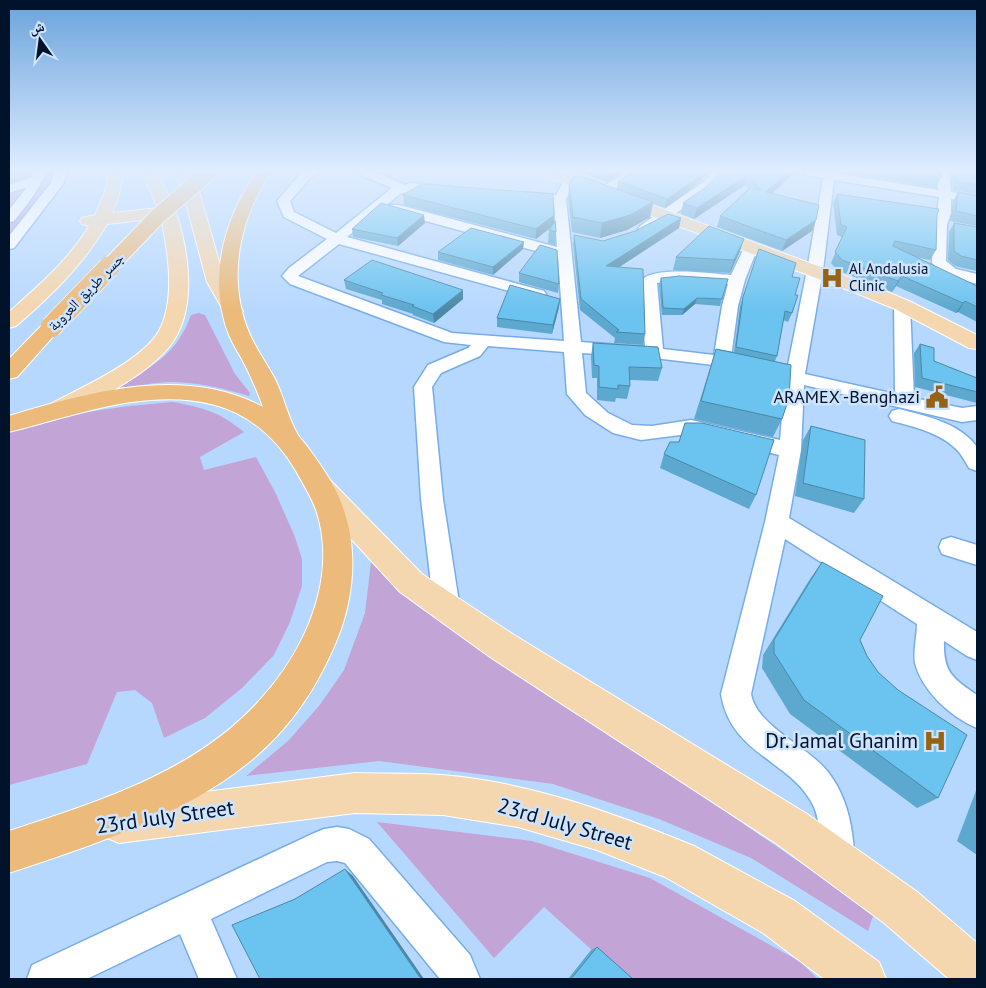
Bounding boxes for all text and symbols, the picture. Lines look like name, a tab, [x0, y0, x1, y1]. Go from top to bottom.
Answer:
north arrow	[15, 15, 65, 65]
text: ش	[27, 17, 46, 38]
street label: جسر طريق العروبة	[44, 248, 129, 335]
place label: Al Andalusia Clinic	[849, 259, 928, 295]
hospital icon: Al Andalusia Clinic	[819, 265, 845, 291]
public building icon: ARAMEX -Benghazi	[924, 384, 950, 410]
place label: ARAMEX -Benghazi	[774, 385, 920, 408]
place label: Dr. Jamal Ghanim	[765, 727, 918, 754]
hospital icon: Dr. Jamal Ghanim	[922, 728, 948, 754]
street label: 23rd July Street	[495, 791, 636, 856]
street label: 23rd July Street	[94, 793, 236, 840]

